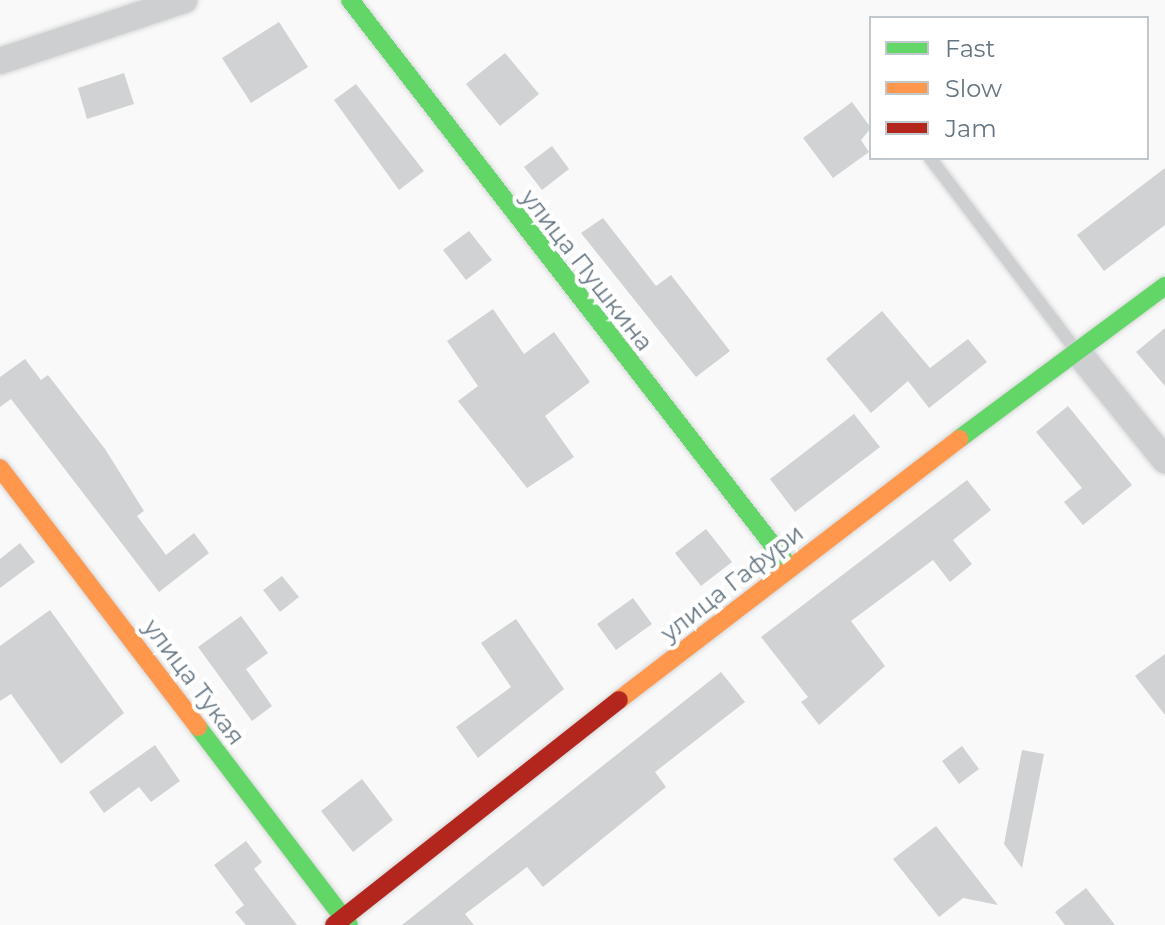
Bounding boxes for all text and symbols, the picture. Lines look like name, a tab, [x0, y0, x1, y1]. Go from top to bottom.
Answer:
legend	[869, 16, 1149, 160]
text: Fast	[945, 34, 995, 63]
text: Slow	[945, 74, 1002, 103]
text: Jam	[945, 114, 997, 143]
street label: улица Пушкина	[515, 183, 659, 357]
street label: улица Гафури	[655, 518, 809, 648]
street label: улица Тукая	[137, 613, 251, 751]

